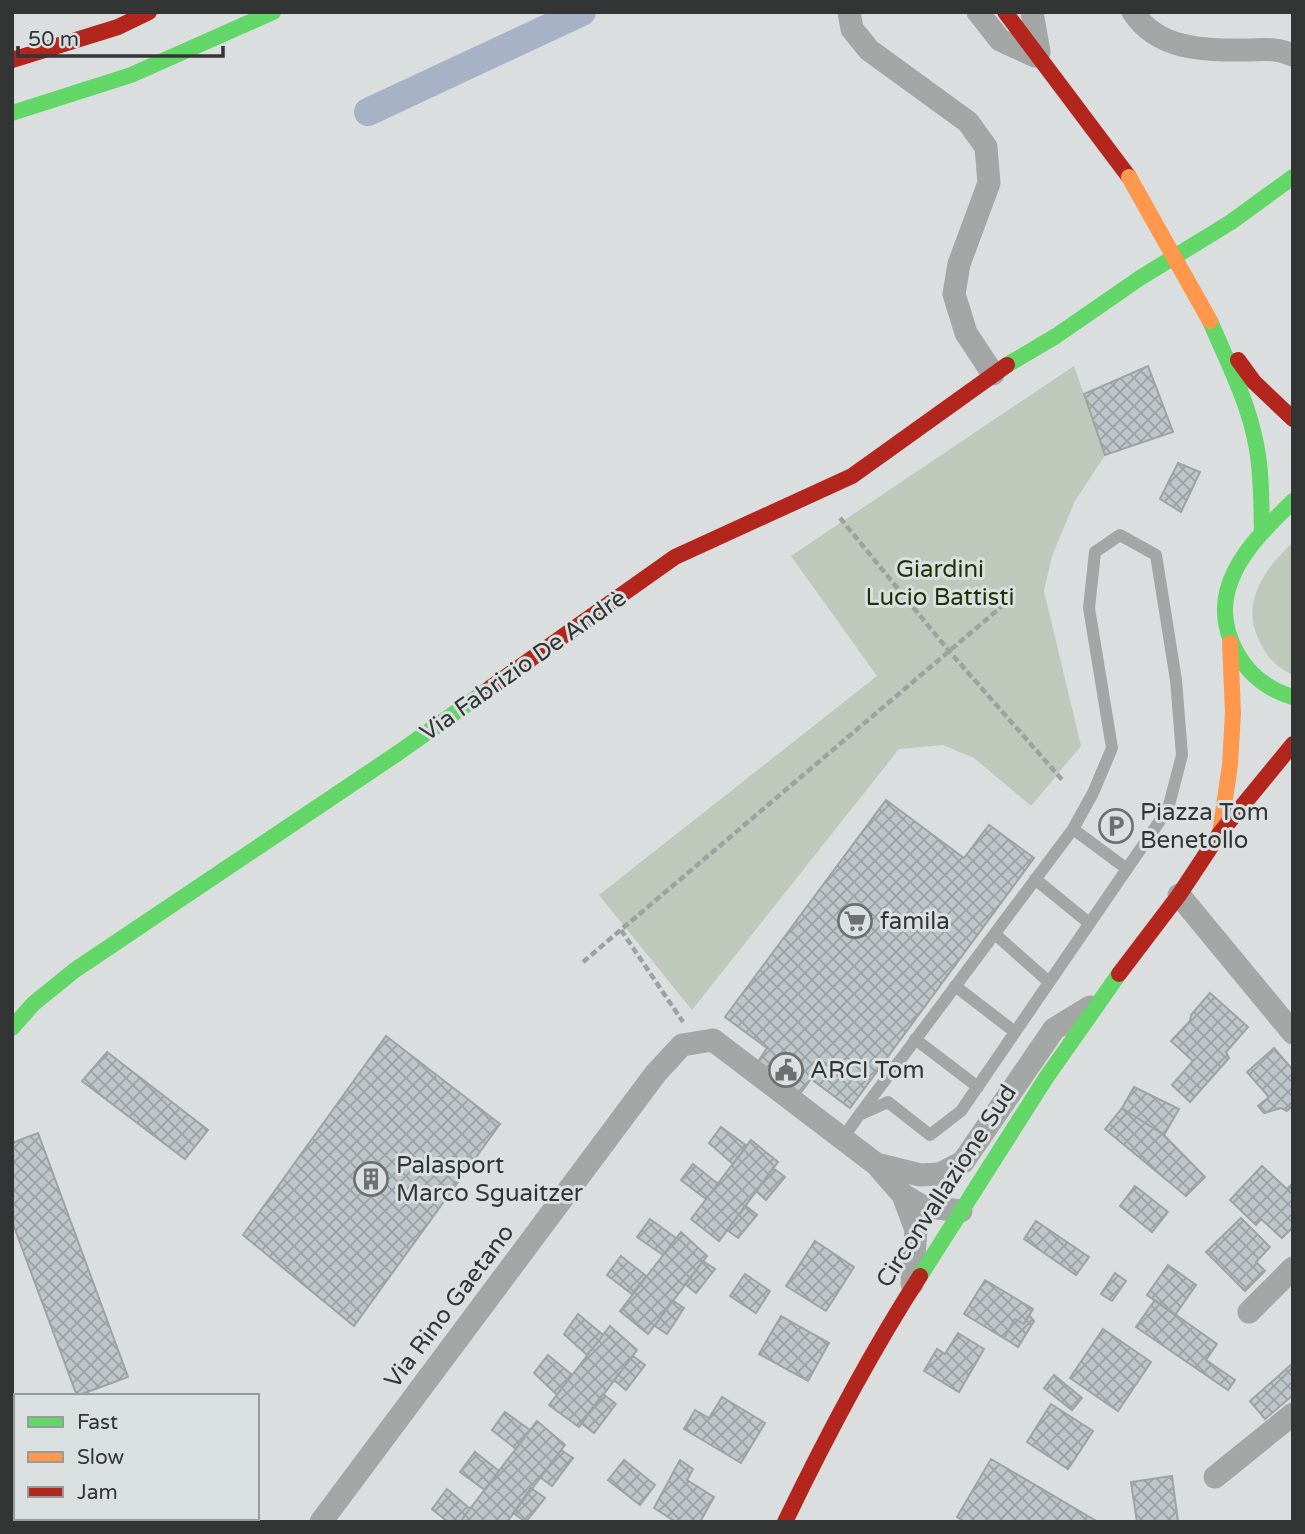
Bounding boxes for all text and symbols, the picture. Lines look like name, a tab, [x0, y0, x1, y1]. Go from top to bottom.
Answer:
scale bar	[18, 14, 222, 58]
text: 50 m	[28, 27, 79, 52]
park label: Giardini Lucio Battisti	[866, 555, 1014, 612]
street label: Via Fabrizio De Andrè	[415, 583, 632, 747]
place label: Piazza Tom Benetollo	[1140, 798, 1269, 855]
parking icon: Piazza Tom Benetollo	[1097, 807, 1135, 845]
supermarket icon: famila	[836, 902, 874, 940]
place label: famila	[880, 907, 950, 936]
public building icon: ARCI Tom	[767, 1051, 805, 1089]
place label: ARCI Tom	[810, 1056, 924, 1085]
street label: Circonvallazione Sud	[870, 1079, 1023, 1293]
place label: Palasport Marco Sguaitzer	[396, 1151, 584, 1208]
building icon: Palasport Marco Sguaitzer	[352, 1160, 390, 1198]
street label: Via Rino Gaetano	[378, 1219, 520, 1394]
legend	[14, 1394, 259, 1520]
text: Fast	[77, 1410, 118, 1435]
text: Slow	[77, 1445, 125, 1470]
text: Jam	[77, 1480, 118, 1505]

